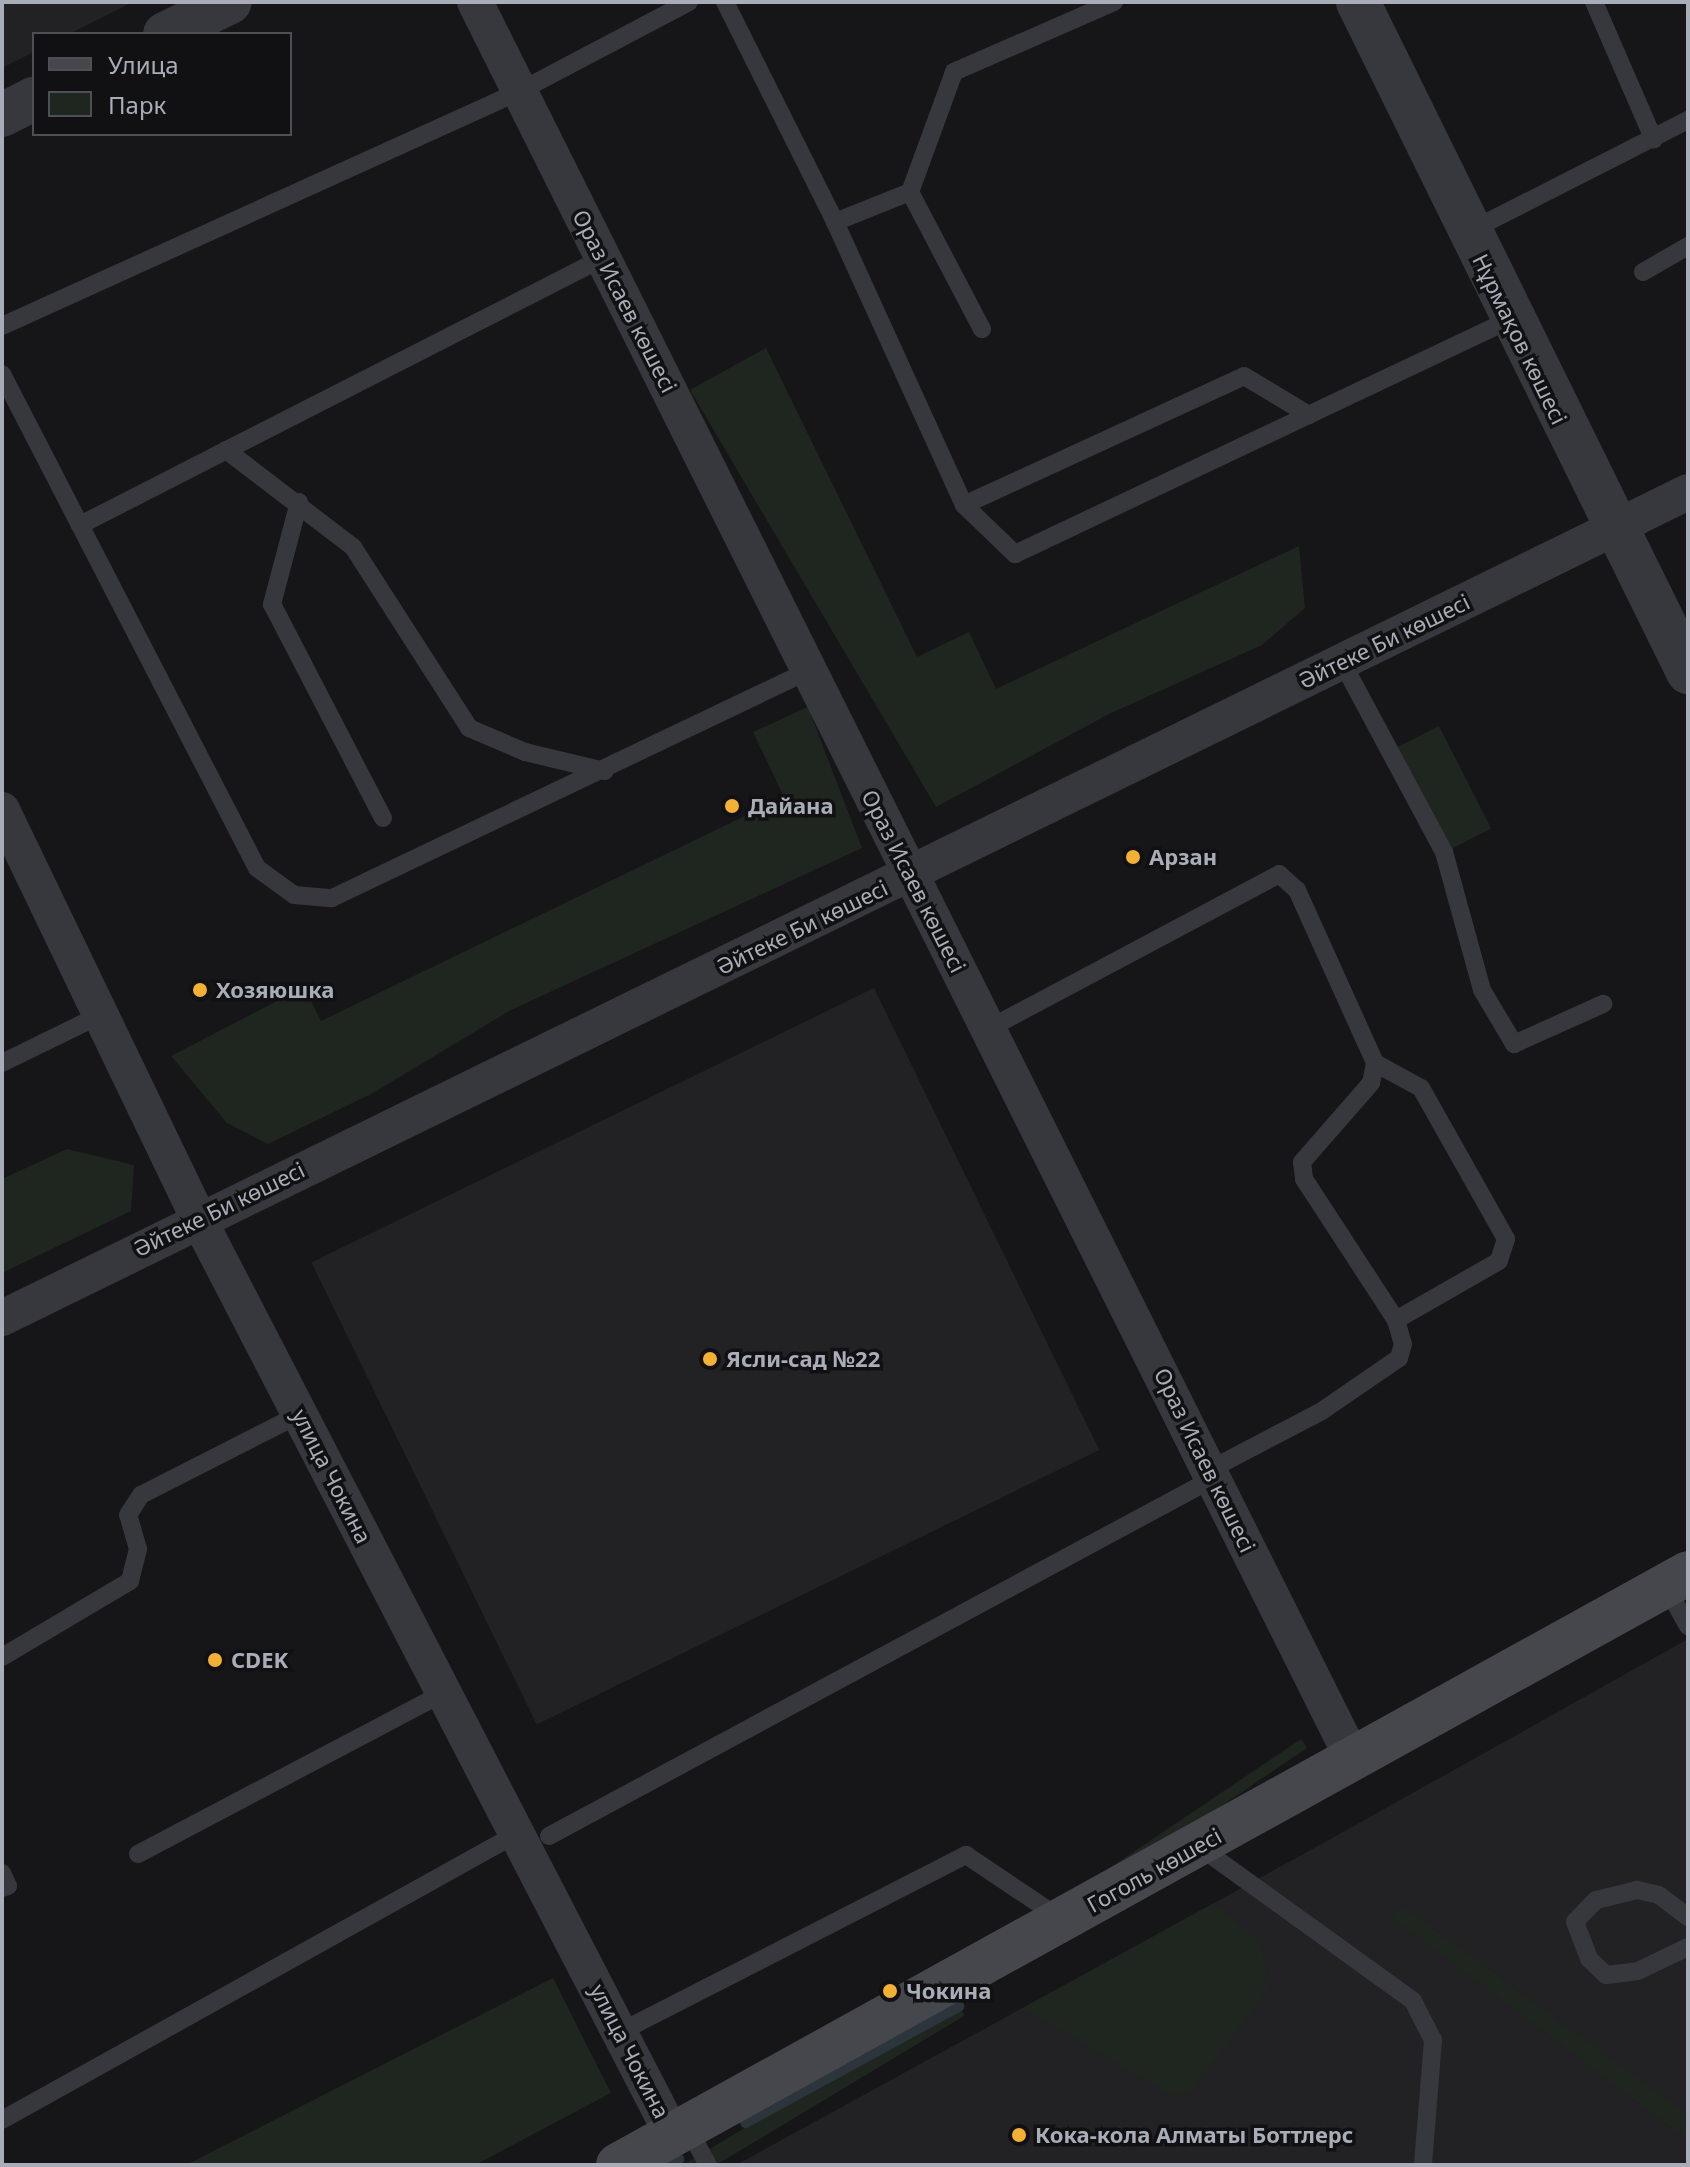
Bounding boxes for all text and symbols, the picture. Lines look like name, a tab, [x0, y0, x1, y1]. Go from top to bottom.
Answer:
legend	[32, 32, 292, 136]
text: Улица	[108, 48, 179, 81]
text: Парк	[108, 88, 166, 121]
street label: Ораз Исаев көшесі	[567, 205, 683, 397]
street label: Нұрмақов көшесі	[1467, 249, 1573, 429]
street label: Әйтеке Би көшесі	[1294, 588, 1474, 694]
street label: Ораз Исаев көшесі	[856, 785, 972, 977]
place label: Дайана	[748, 793, 834, 819]
marker: Дайана	[723, 797, 741, 815]
place label: Арзан	[1149, 844, 1217, 870]
marker: Арзан	[1124, 848, 1142, 866]
street label: Әйтеке Би көшесі	[712, 874, 892, 980]
place label: Хозяюшка	[216, 977, 334, 1003]
marker: Хозяюшка	[191, 981, 209, 999]
street label: Әйтеке Би көшесі	[129, 1156, 309, 1262]
place label: Ясли-сад №22	[726, 1346, 880, 1372]
marker: Ясли-сад №22	[701, 1350, 719, 1368]
street label: Ораз Исаев көшесі	[1149, 1364, 1261, 1556]
street label: улица Чокина	[287, 1404, 377, 1548]
place label: CDEK	[231, 1647, 288, 1673]
marker: CDEK	[206, 1651, 224, 1669]
street label: Гоголь көшесі	[1082, 1822, 1226, 1918]
place label: Чокина	[906, 1978, 991, 2004]
street label: улица Чокина	[585, 1979, 675, 2123]
marker: Чокина	[881, 1982, 899, 2000]
place label: Кока-кола Алматы Боттлерс	[1035, 2122, 1353, 2148]
marker: Кока-кола Алматы Боттлерс	[1010, 2126, 1028, 2144]

